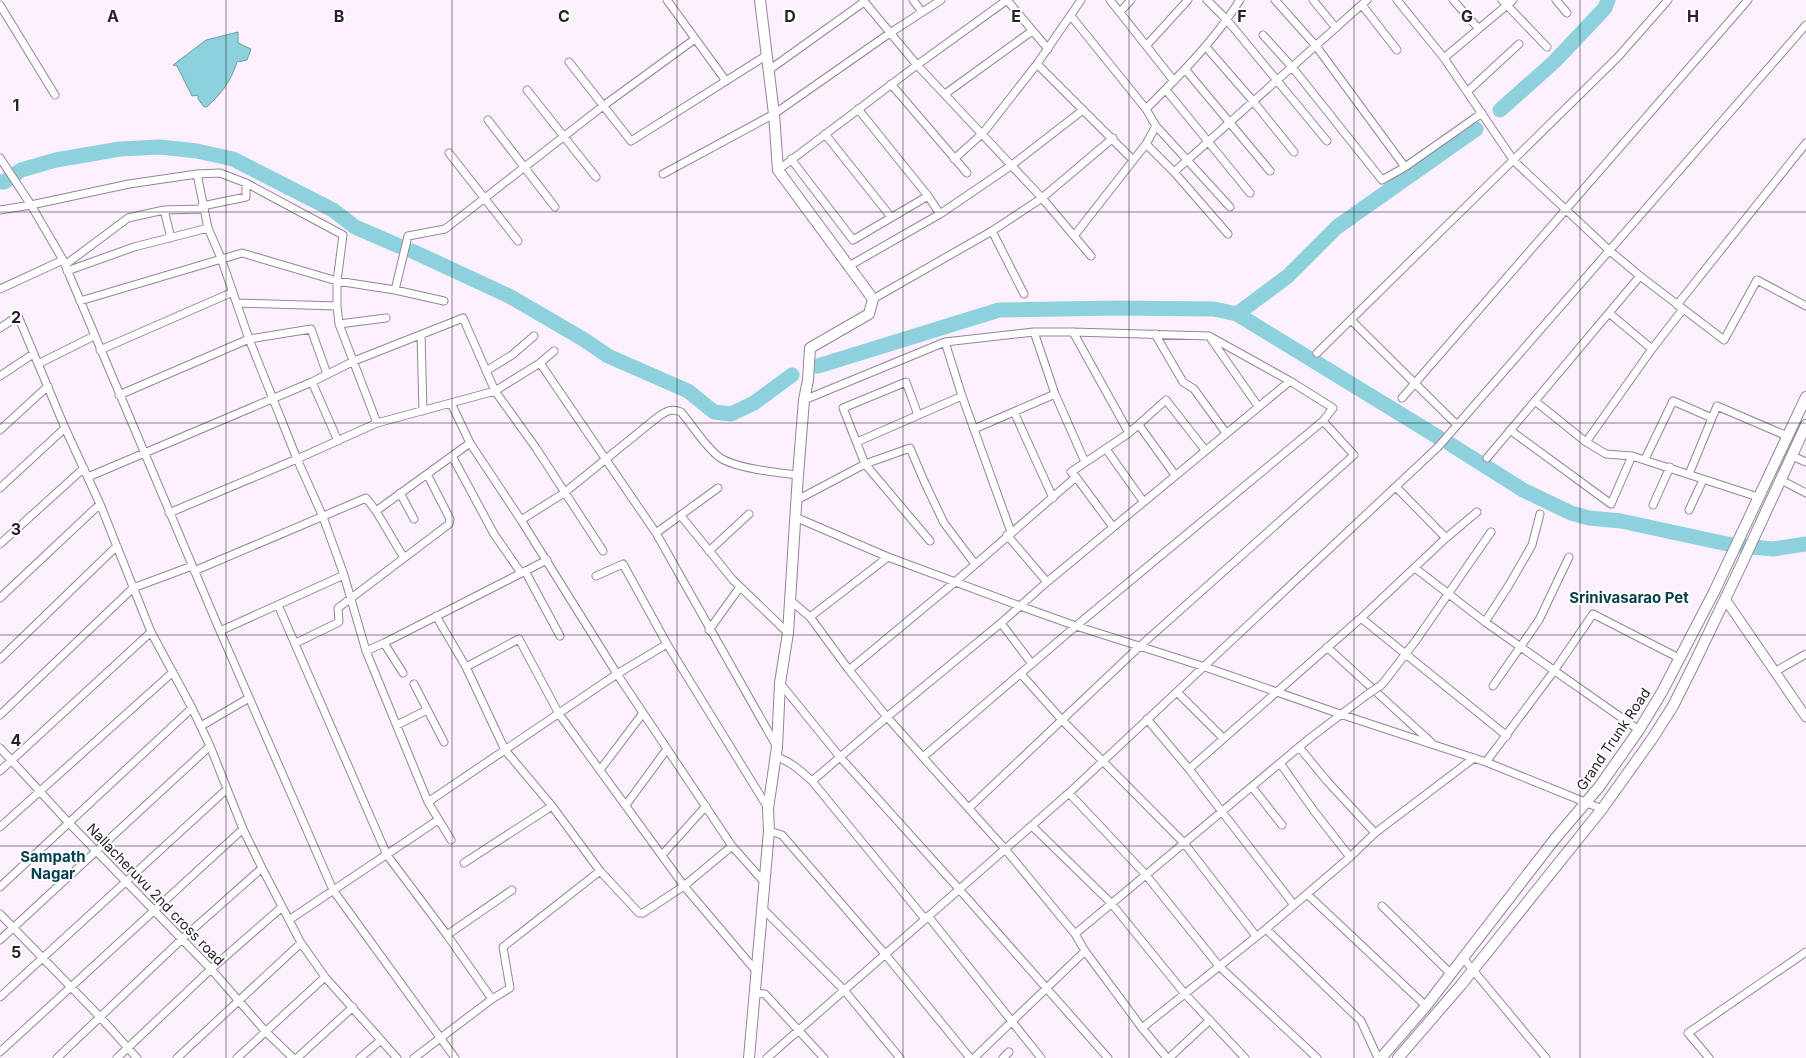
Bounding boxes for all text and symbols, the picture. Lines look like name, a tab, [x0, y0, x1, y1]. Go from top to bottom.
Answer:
text: A	[107, 6, 119, 26]
text: B	[334, 6, 344, 26]
text: C	[558, 6, 570, 26]
text: D	[784, 6, 796, 26]
text: E	[1011, 6, 1021, 26]
text: F	[1237, 6, 1247, 26]
text: G	[1461, 6, 1473, 26]
text: H	[1687, 6, 1699, 26]
text: 1	[13, 95, 19, 115]
text: 2	[11, 307, 21, 327]
text: 3	[11, 519, 21, 539]
district label: Srinivasarao Pet	[1569, 588, 1689, 607]
street label: Grand Trunk Road	[1572, 685, 1654, 793]
text: 4	[11, 730, 22, 750]
street label: Nallacheruvu 2nd cross road	[84, 820, 228, 968]
district label: Sampath Nagar	[20, 847, 86, 883]
text: 5	[11, 942, 21, 962]

